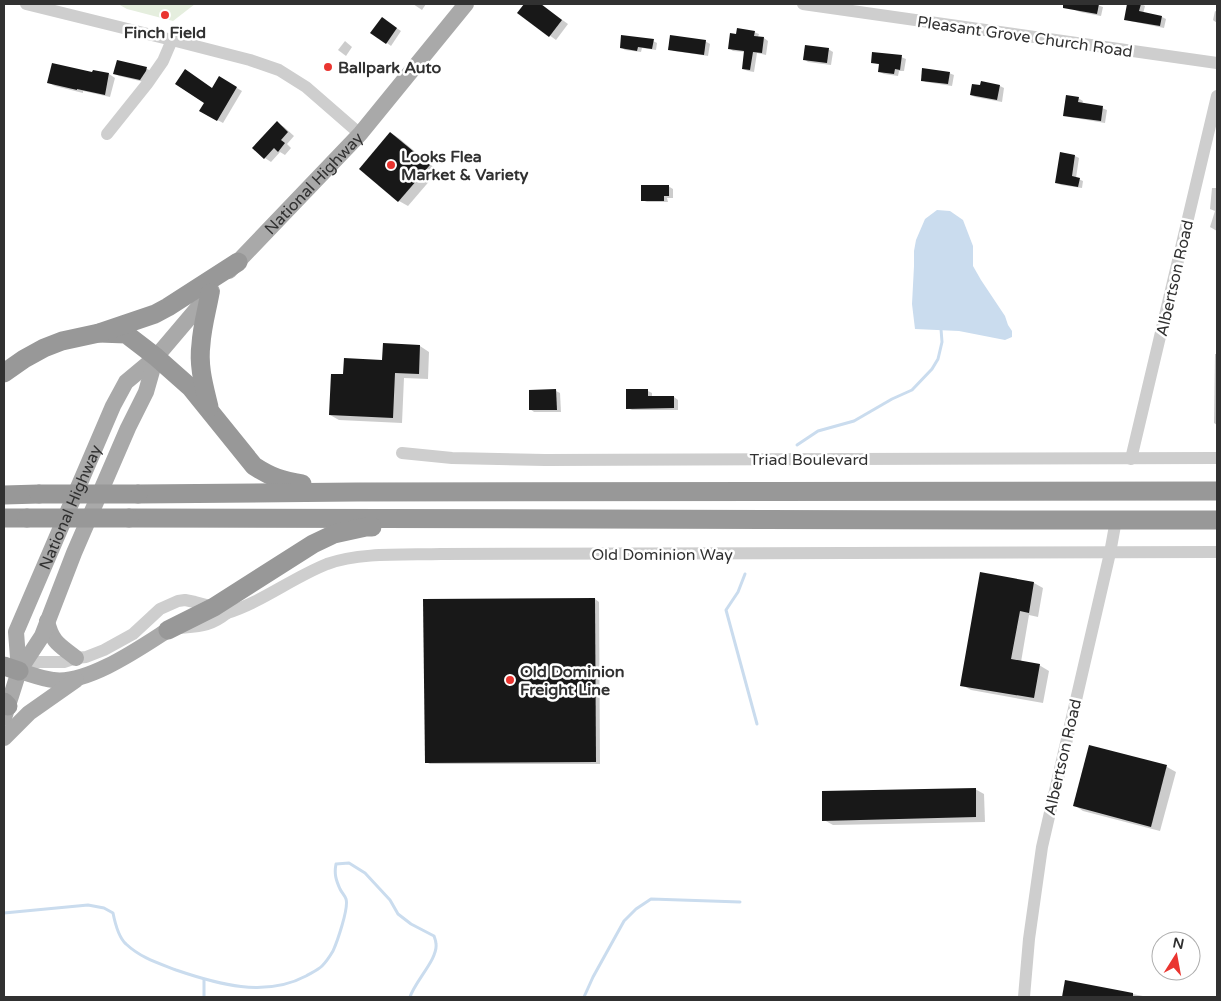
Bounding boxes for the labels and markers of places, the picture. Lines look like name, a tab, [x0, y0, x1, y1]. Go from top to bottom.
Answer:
marker: Finch Field	[159, 9, 171, 21]
place label: Finch Field	[124, 23, 206, 43]
place label: Ballpark Auto	[338, 58, 442, 78]
marker: Ballpark Auto	[322, 61, 334, 73]
place label: Looks Flea Market & Variety	[401, 147, 529, 185]
marker: Looks Flea Market & Variety	[385, 159, 397, 171]
place label: Old Dominion Freight Line	[520, 662, 624, 700]
marker: Old Dominion Freight Line	[504, 674, 516, 686]

